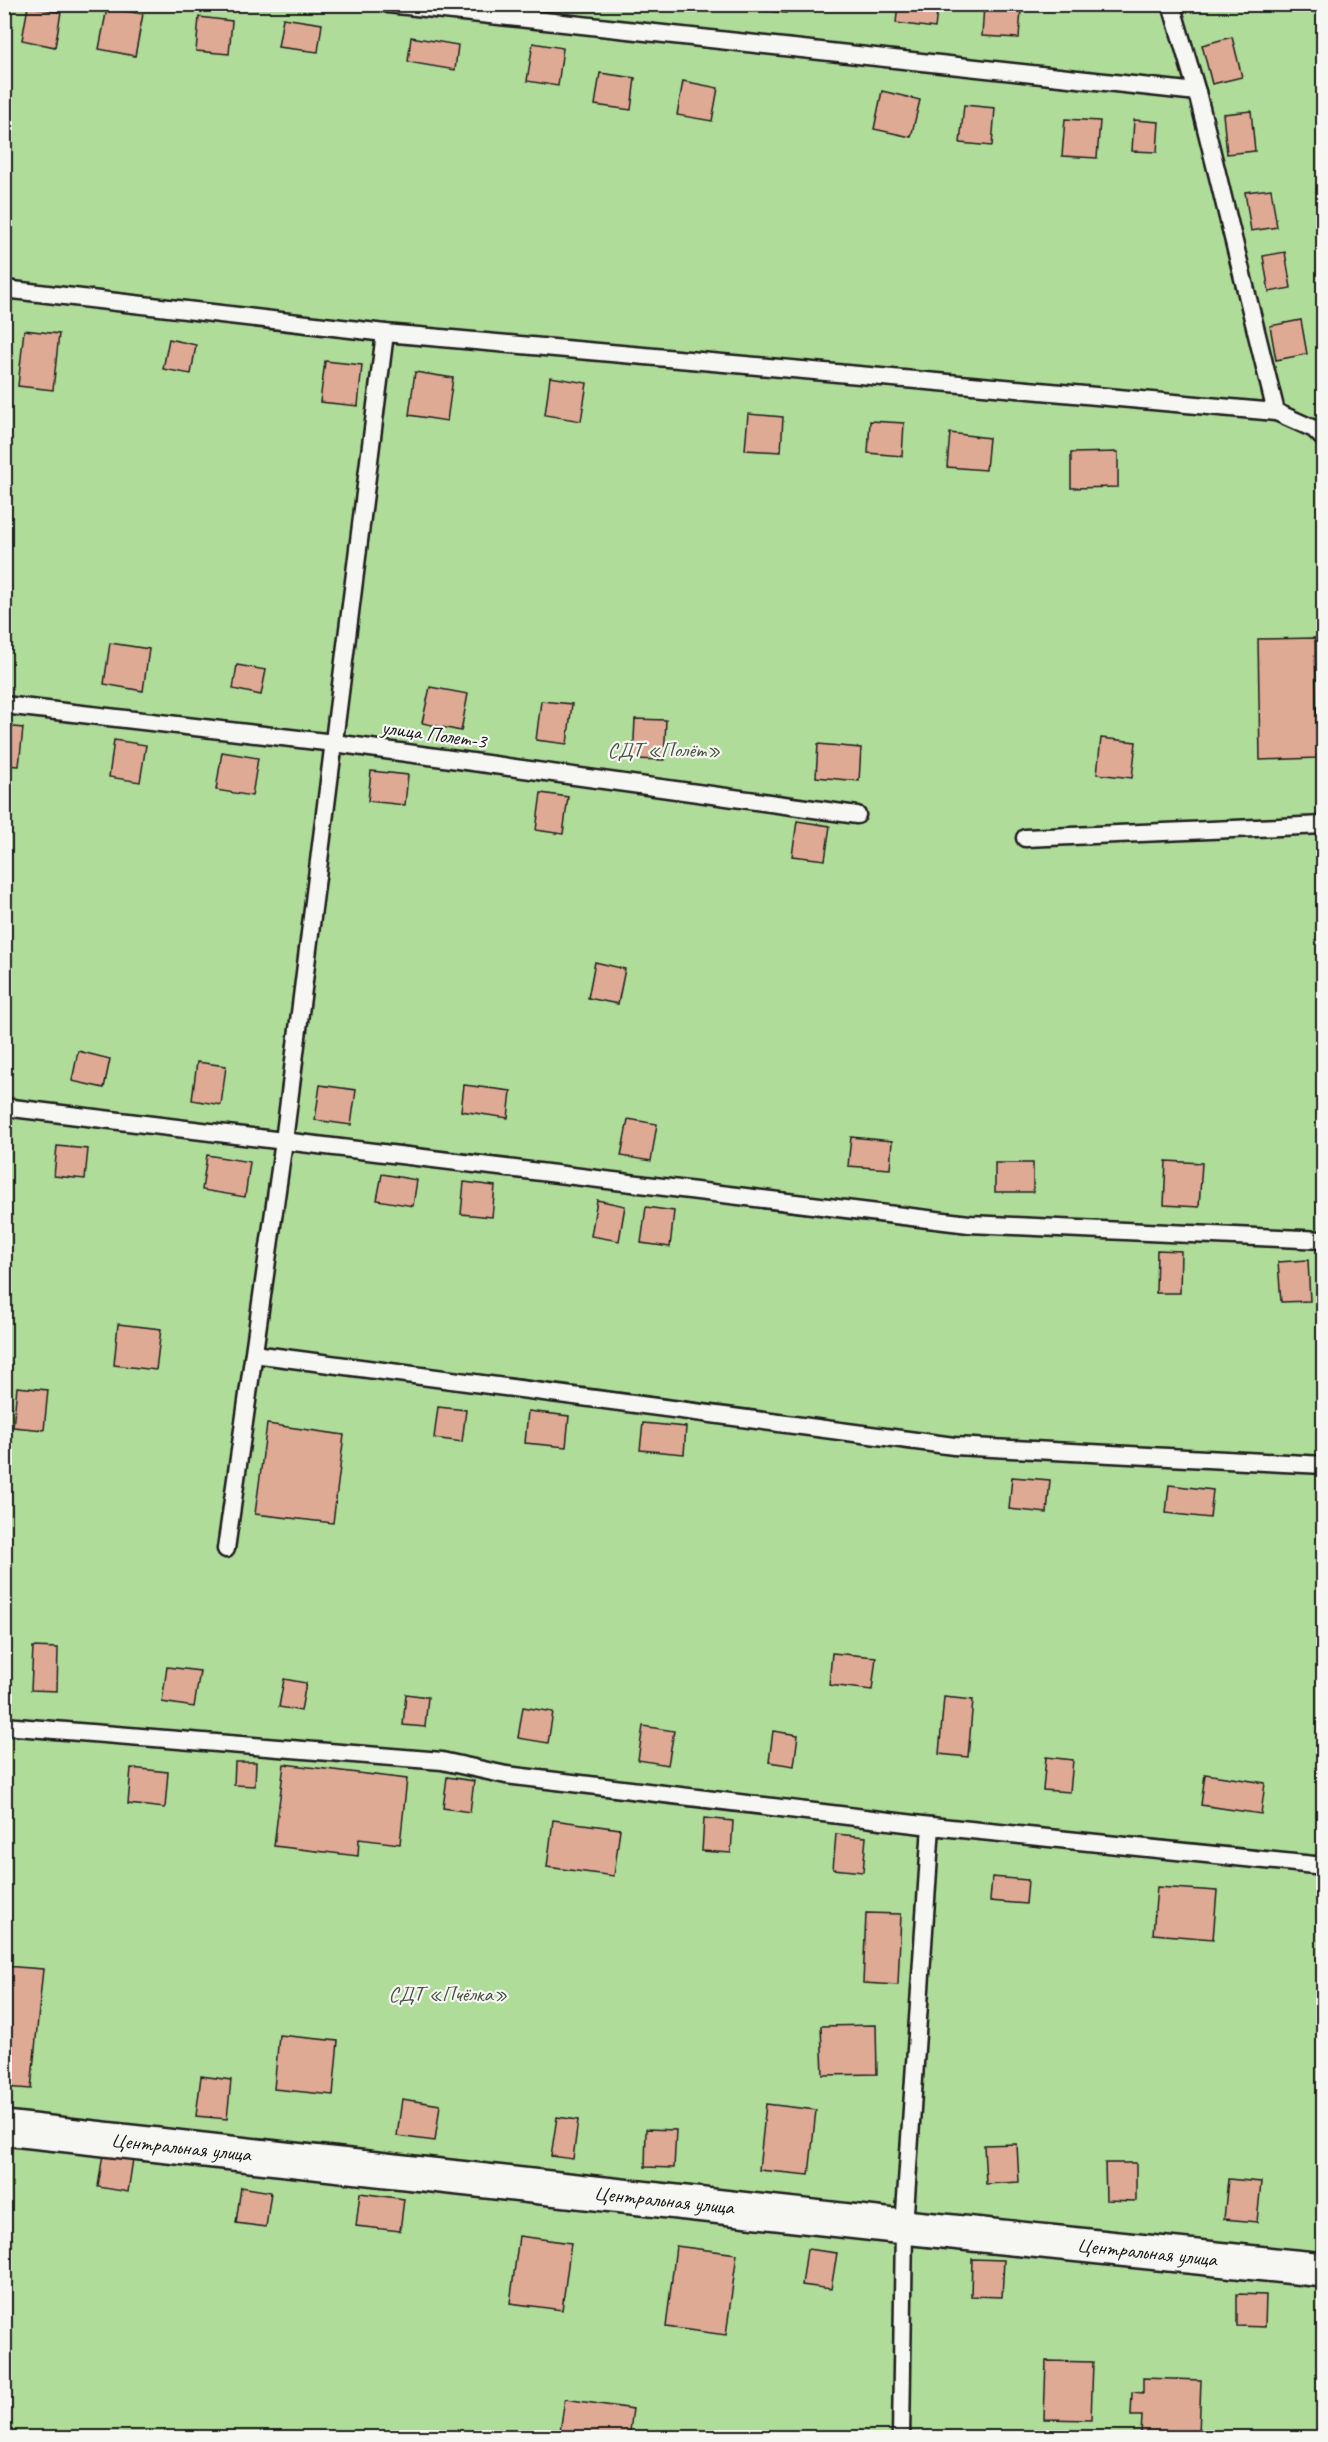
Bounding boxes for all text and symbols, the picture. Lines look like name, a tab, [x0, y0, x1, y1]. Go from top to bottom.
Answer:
street label: улица Полет-3	[378, 713, 490, 754]
park label: СДТ «Полёт»	[607, 737, 721, 763]
park label: СДТ «Пчёлка»	[388, 1981, 508, 2007]
street label: Центральная улица	[110, 2127, 254, 2167]
street label: Центральная улица	[593, 2180, 737, 2220]
street label: Центральная улица	[1076, 2232, 1220, 2272]

